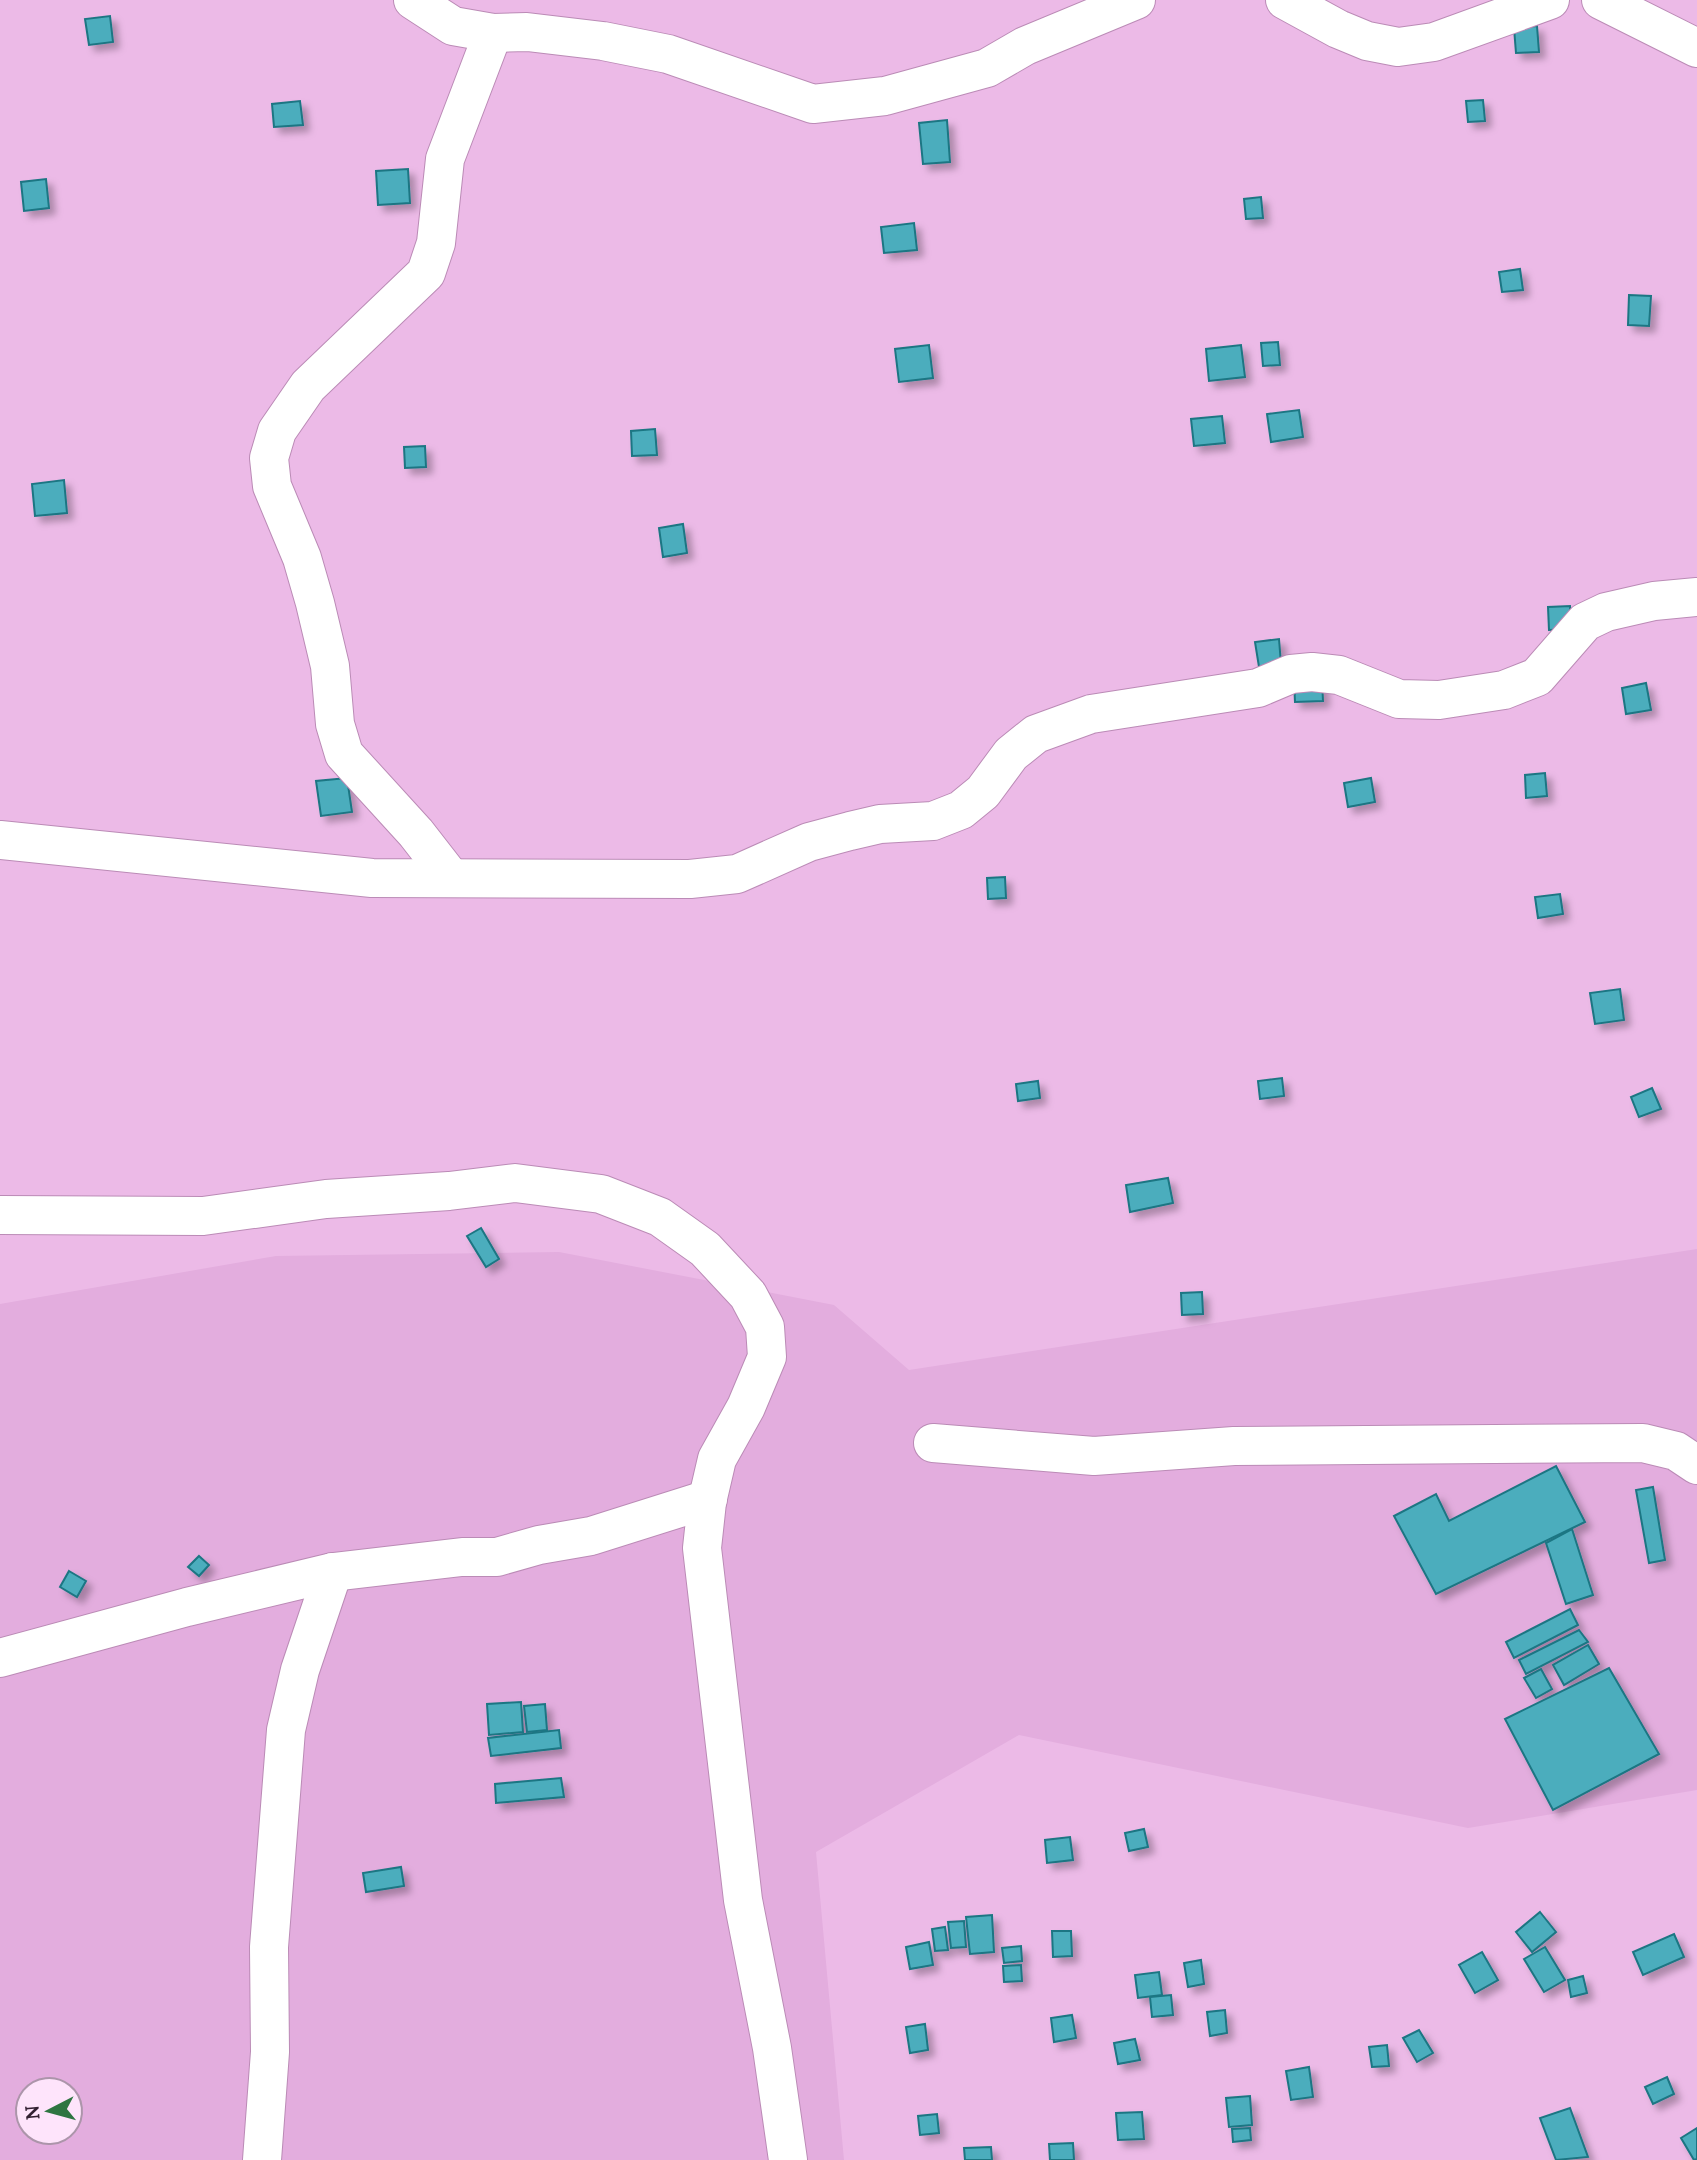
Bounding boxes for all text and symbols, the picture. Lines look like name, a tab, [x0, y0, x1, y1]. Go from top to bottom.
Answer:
north arrow	[14, 2076, 84, 2146]
text: N	[19, 2104, 45, 2121]

